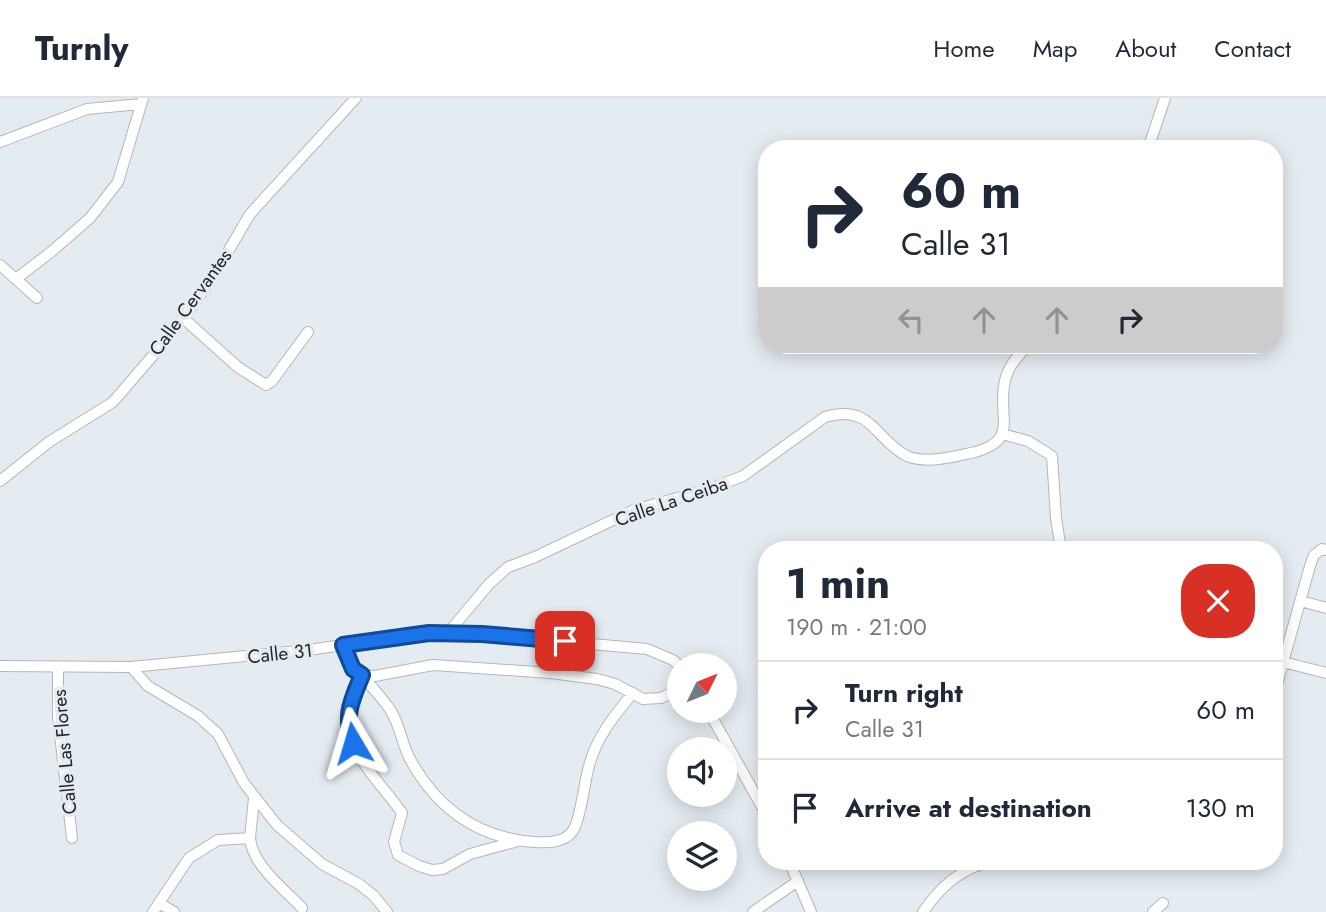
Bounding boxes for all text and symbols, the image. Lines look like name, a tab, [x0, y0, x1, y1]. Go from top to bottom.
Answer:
text: Turnly	[35, 25, 129, 72]
text: Home	[933, 31, 995, 66]
text: Map	[1033, 31, 1077, 66]
text: About	[1115, 31, 1176, 66]
text: Contact	[1214, 31, 1291, 66]
text: 60 m	[901, 156, 1021, 226]
icon: right	[786, 168, 877, 259]
text: Calle 31	[901, 221, 1011, 267]
street label: Calle Cervantes	[143, 243, 238, 361]
icon: left	[892, 301, 930, 339]
icon: ahead	[965, 301, 1003, 339]
icon: ahead	[1038, 301, 1076, 339]
icon: right	[1111, 301, 1149, 339]
street label: Calle La Ceiba	[611, 470, 731, 533]
text: 1 min	[786, 553, 890, 614]
button: close	[1181, 564, 1255, 638]
text: 190 m · 21:00	[786, 610, 927, 644]
pin	[535, 611, 595, 671]
icon: arrive	[546, 622, 584, 660]
street label: Calle 31	[246, 637, 314, 670]
north arrow	[667, 653, 737, 723]
map controls	[667, 653, 737, 891]
text: Turn right	[845, 674, 963, 712]
street label: Calle Las Flores	[46, 688, 83, 816]
icon: right	[786, 691, 824, 729]
text: 60 m	[1196, 691, 1255, 729]
position arrow	[316, 706, 390, 780]
text: Calle 31	[845, 712, 924, 746]
button: sound	[667, 737, 737, 807]
icon: arrive	[786, 789, 824, 827]
text: Arrive at destination	[845, 789, 1092, 827]
text: 130 m	[1185, 789, 1255, 827]
button: layers	[667, 821, 737, 891]

